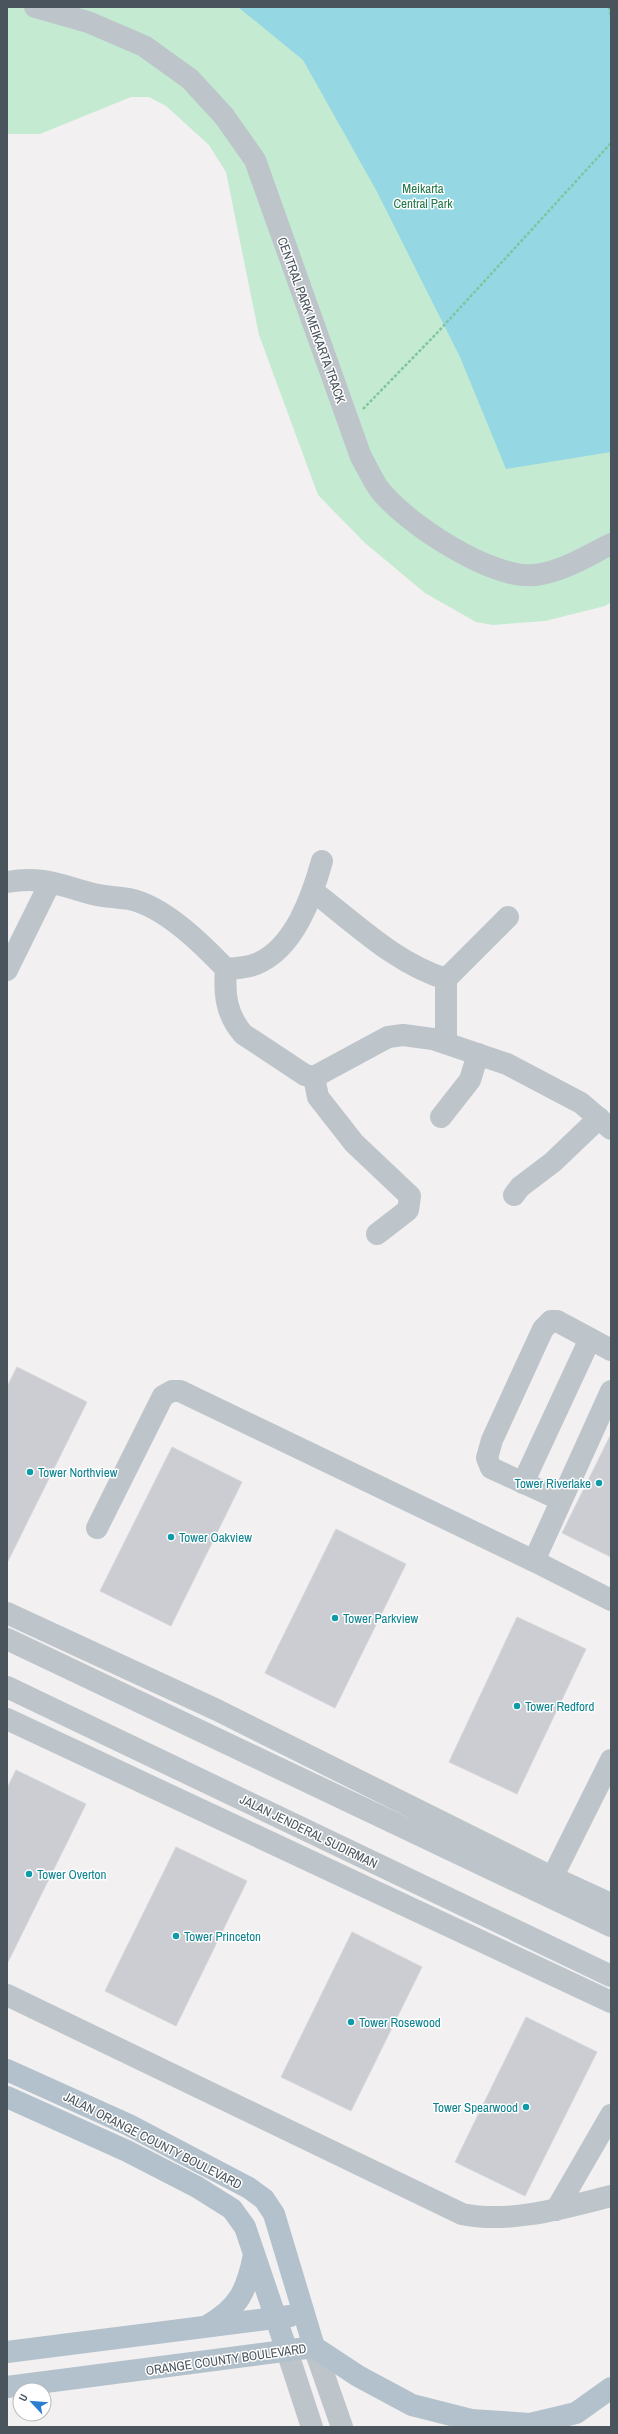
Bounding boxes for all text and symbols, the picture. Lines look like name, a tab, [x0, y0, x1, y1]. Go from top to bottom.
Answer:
park label: Meikarta Central Park	[393, 180, 453, 212]
street label: CENTRAL PARK MEIKARTA TRACK	[274, 235, 350, 405]
place label: Tower Northview	[38, 1464, 118, 1481]
marker: Tower Northview	[25, 1467, 35, 1477]
place label: Tower Riverlake	[515, 1475, 591, 1492]
marker: Tower Riverlake	[594, 1478, 604, 1488]
place label: Tower Oakview	[179, 1529, 252, 1546]
marker: Tower Oakview	[166, 1532, 176, 1542]
place label: Tower Parkview	[343, 1610, 419, 1627]
marker: Tower Parkview	[330, 1613, 340, 1623]
place label: Tower Redford	[525, 1698, 594, 1715]
marker: Tower Redford	[512, 1701, 522, 1711]
street label: JALAN JENDERAL SUDIRMAN	[237, 1791, 380, 1872]
place label: Tower Overton	[37, 1866, 106, 1883]
marker: Tower Overton	[24, 1869, 34, 1879]
place label: Tower Princeton	[184, 1928, 261, 1945]
marker: Tower Princeton	[171, 1931, 181, 1941]
place label: Tower Rosewood	[359, 2014, 441, 2031]
marker: Tower Rosewood	[346, 2017, 356, 2027]
street label: JALAN ORANGE COUNTY BOULEVARD	[61, 2088, 245, 2193]
place label: Tower Spearwood	[433, 2099, 518, 2116]
marker: Tower Spearwood	[521, 2102, 531, 2112]
street label: ORANGE COUNTY BOULEVARD	[145, 2340, 308, 2379]
north arrow	[12, 2382, 52, 2422]
text: U	[15, 2392, 31, 2404]

